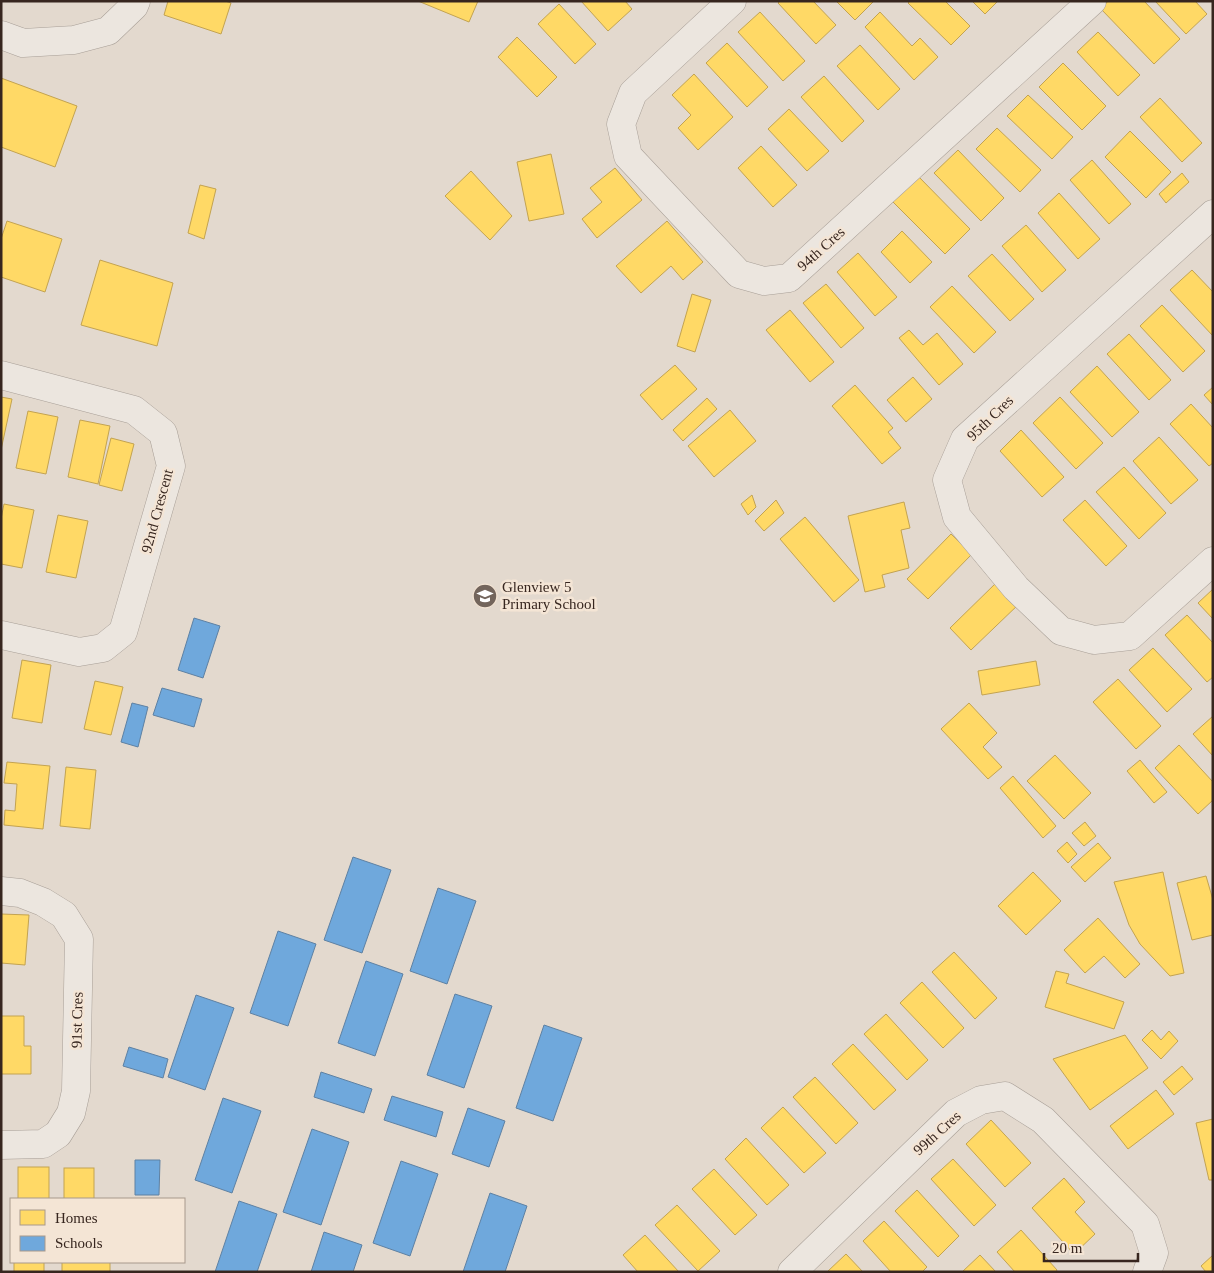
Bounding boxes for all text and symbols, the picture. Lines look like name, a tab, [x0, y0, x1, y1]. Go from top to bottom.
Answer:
street label: 94th Cres	[794, 224, 848, 274]
street label: 95th Cres	[964, 392, 1017, 444]
street label: 92nd Crescent	[138, 466, 176, 555]
place label: Glenview 5 Primary School	[502, 579, 596, 612]
school or university icon: Glenview 5 Primary School	[472, 583, 498, 609]
street label: 91st Cres	[69, 992, 85, 1048]
street label: 99th Cres	[910, 1108, 964, 1158]
legend	[10, 1198, 185, 1263]
text: Homes	[55, 1210, 98, 1226]
scale bar	[1044, 1230, 1138, 1262]
text: Schools	[55, 1235, 103, 1251]
text: 20 m	[1052, 1240, 1083, 1256]

